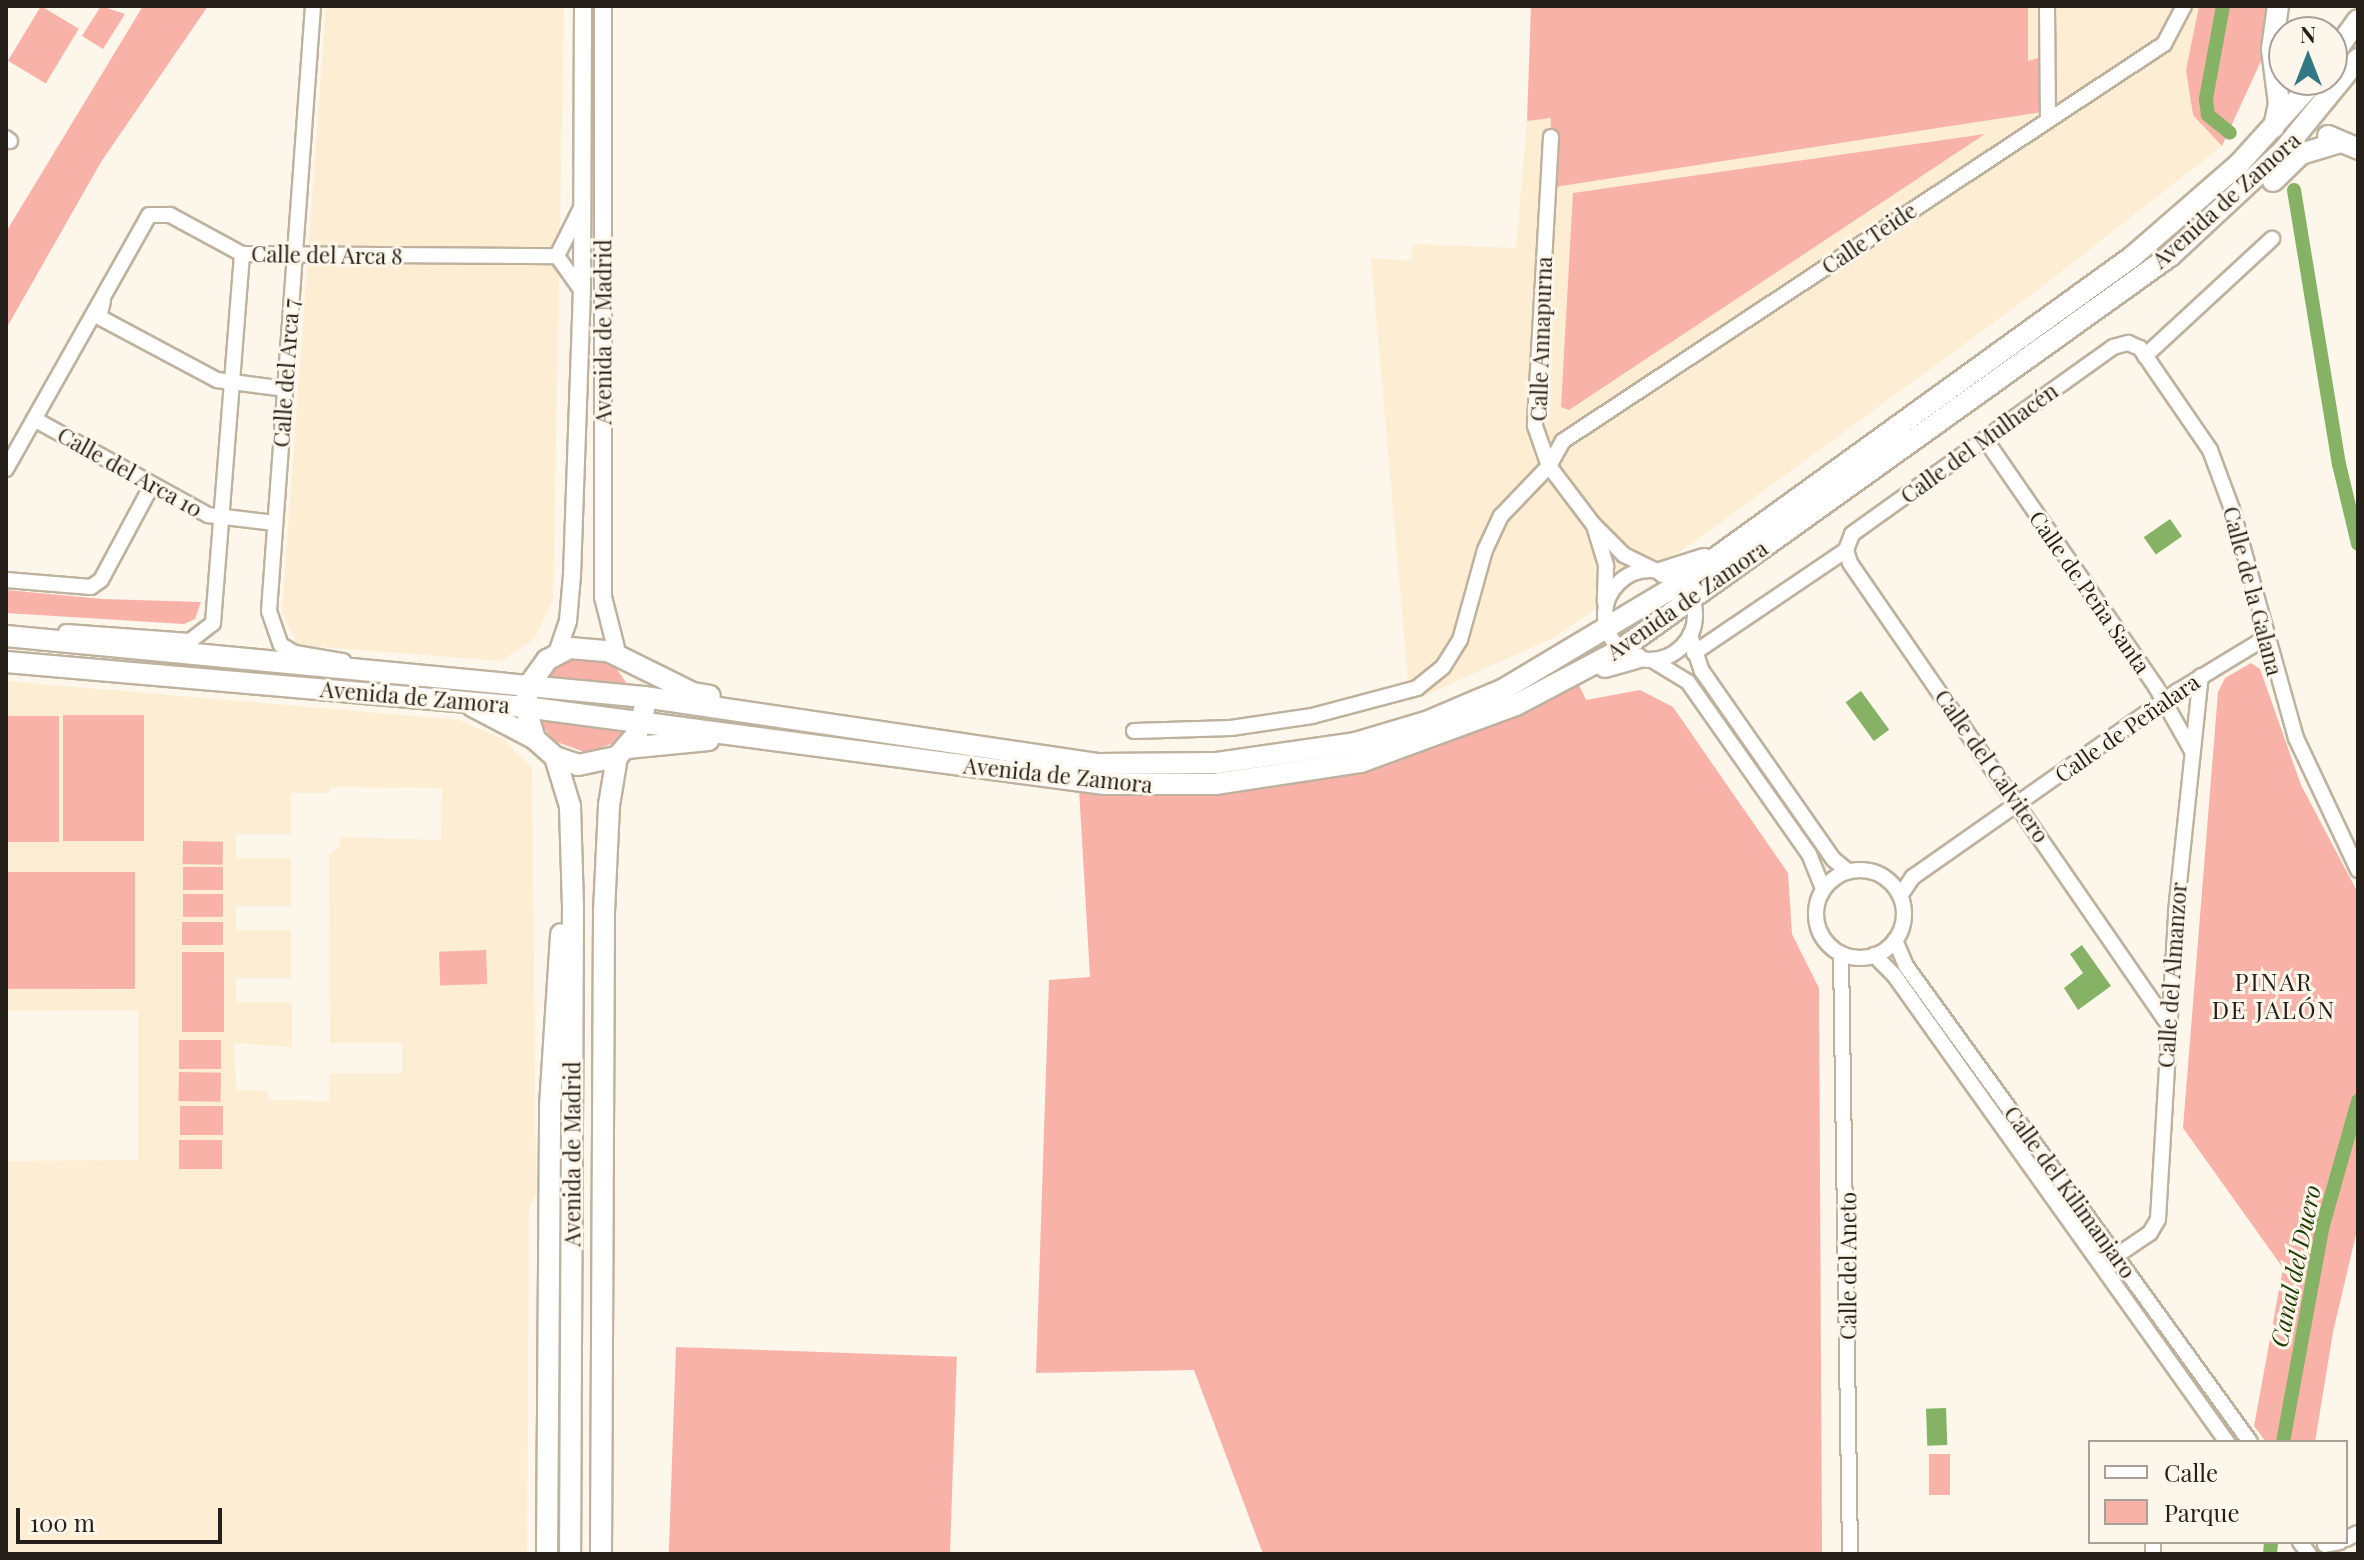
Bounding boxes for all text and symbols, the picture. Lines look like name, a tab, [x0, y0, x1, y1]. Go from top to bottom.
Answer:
north arrow	[2268, 16, 2348, 96]
text: N	[2300, 19, 2316, 49]
street label: Avenida de Zamora	[2147, 127, 2305, 273]
street label: Calle Teide	[1816, 197, 1922, 279]
street label: Avenida de Madrid	[590, 239, 616, 425]
street label: Calle del Arca 8	[251, 240, 403, 270]
street label: Calle Annapurna	[1525, 256, 1557, 422]
street label: Calle del Arca 7	[268, 297, 304, 449]
street label: Calle del Mulhacén	[1895, 377, 2063, 509]
street label: Calle del Arca 10	[53, 421, 207, 523]
street label: Calle de la Galana	[2218, 503, 2288, 679]
street label: Calle de Peña Santa	[2024, 506, 2156, 678]
street label: Avenida de Zamora	[1602, 535, 1772, 665]
street label: Calle de Peñalara	[2050, 668, 2204, 788]
street label: Avenida de Zamora	[319, 676, 511, 718]
street label: Calle del Calvitero	[1929, 684, 2055, 848]
street label: Avenida de Zamora	[962, 752, 1154, 798]
street label: Calle del Almanzor	[2152, 881, 2192, 1069]
district label: PINAR DE JALÓN	[2212, 968, 2336, 1024]
street label: Avenida de Madrid	[559, 1061, 585, 1247]
street label: Calle del Kilimanjaro	[1999, 1101, 2141, 1283]
water label: Canal del Duero	[2264, 1182, 2326, 1350]
street label: Calle del Aneto	[1835, 1192, 1861, 1340]
legend	[2088, 1440, 2348, 1544]
text: Calle	[2164, 1456, 2218, 1488]
scale bar	[20, 1492, 226, 1542]
text: Parque	[2164, 1496, 2240, 1528]
text: 100 m	[30, 1506, 95, 1538]

